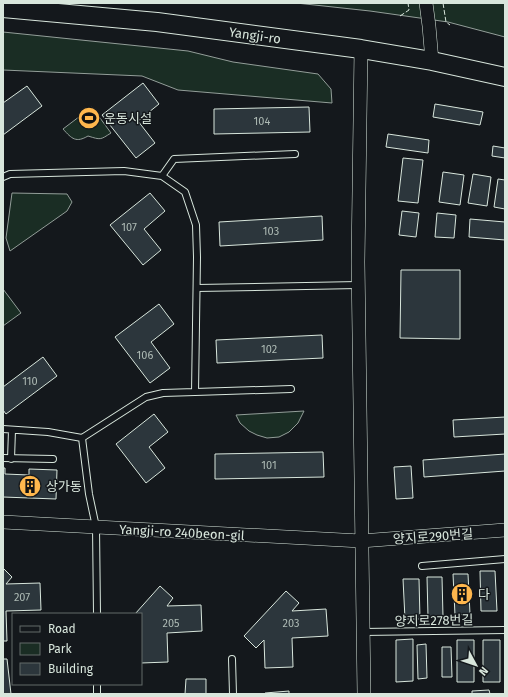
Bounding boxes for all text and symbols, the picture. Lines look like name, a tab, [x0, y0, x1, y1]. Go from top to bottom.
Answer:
street label: Yangji-ro	[228, 24, 282, 47]
sports icon: 운동시설	[76, 105, 102, 131]
place label: 운동시설	[104, 111, 152, 126]
house number: 104	[254, 115, 271, 128]
house number: 107	[121, 221, 137, 234]
house number: 103	[263, 225, 279, 238]
house number: 102	[261, 343, 277, 356]
house number: 106	[137, 349, 154, 362]
house number: 110	[22, 375, 38, 388]
house number: 101	[261, 459, 277, 472]
building icon: 상가동	[17, 473, 43, 499]
place label: 상가동	[46, 479, 82, 494]
street label: Yangji-ro 240beon-gil	[119, 522, 245, 543]
street label: 양지로290번길	[393, 526, 474, 547]
building icon: 다	[449, 581, 475, 607]
place label: 다	[478, 587, 490, 602]
house number: 207	[14, 591, 30, 604]
street label: 양지로278번길	[394, 612, 474, 629]
legend	[12, 613, 142, 685]
house number: 205	[162, 617, 180, 630]
house number: 203	[283, 617, 299, 630]
text: Road	[48, 622, 76, 636]
text: Park	[48, 642, 72, 656]
north arrow	[456, 645, 496, 685]
text: Building	[48, 662, 94, 676]
text: N	[476, 664, 491, 678]

